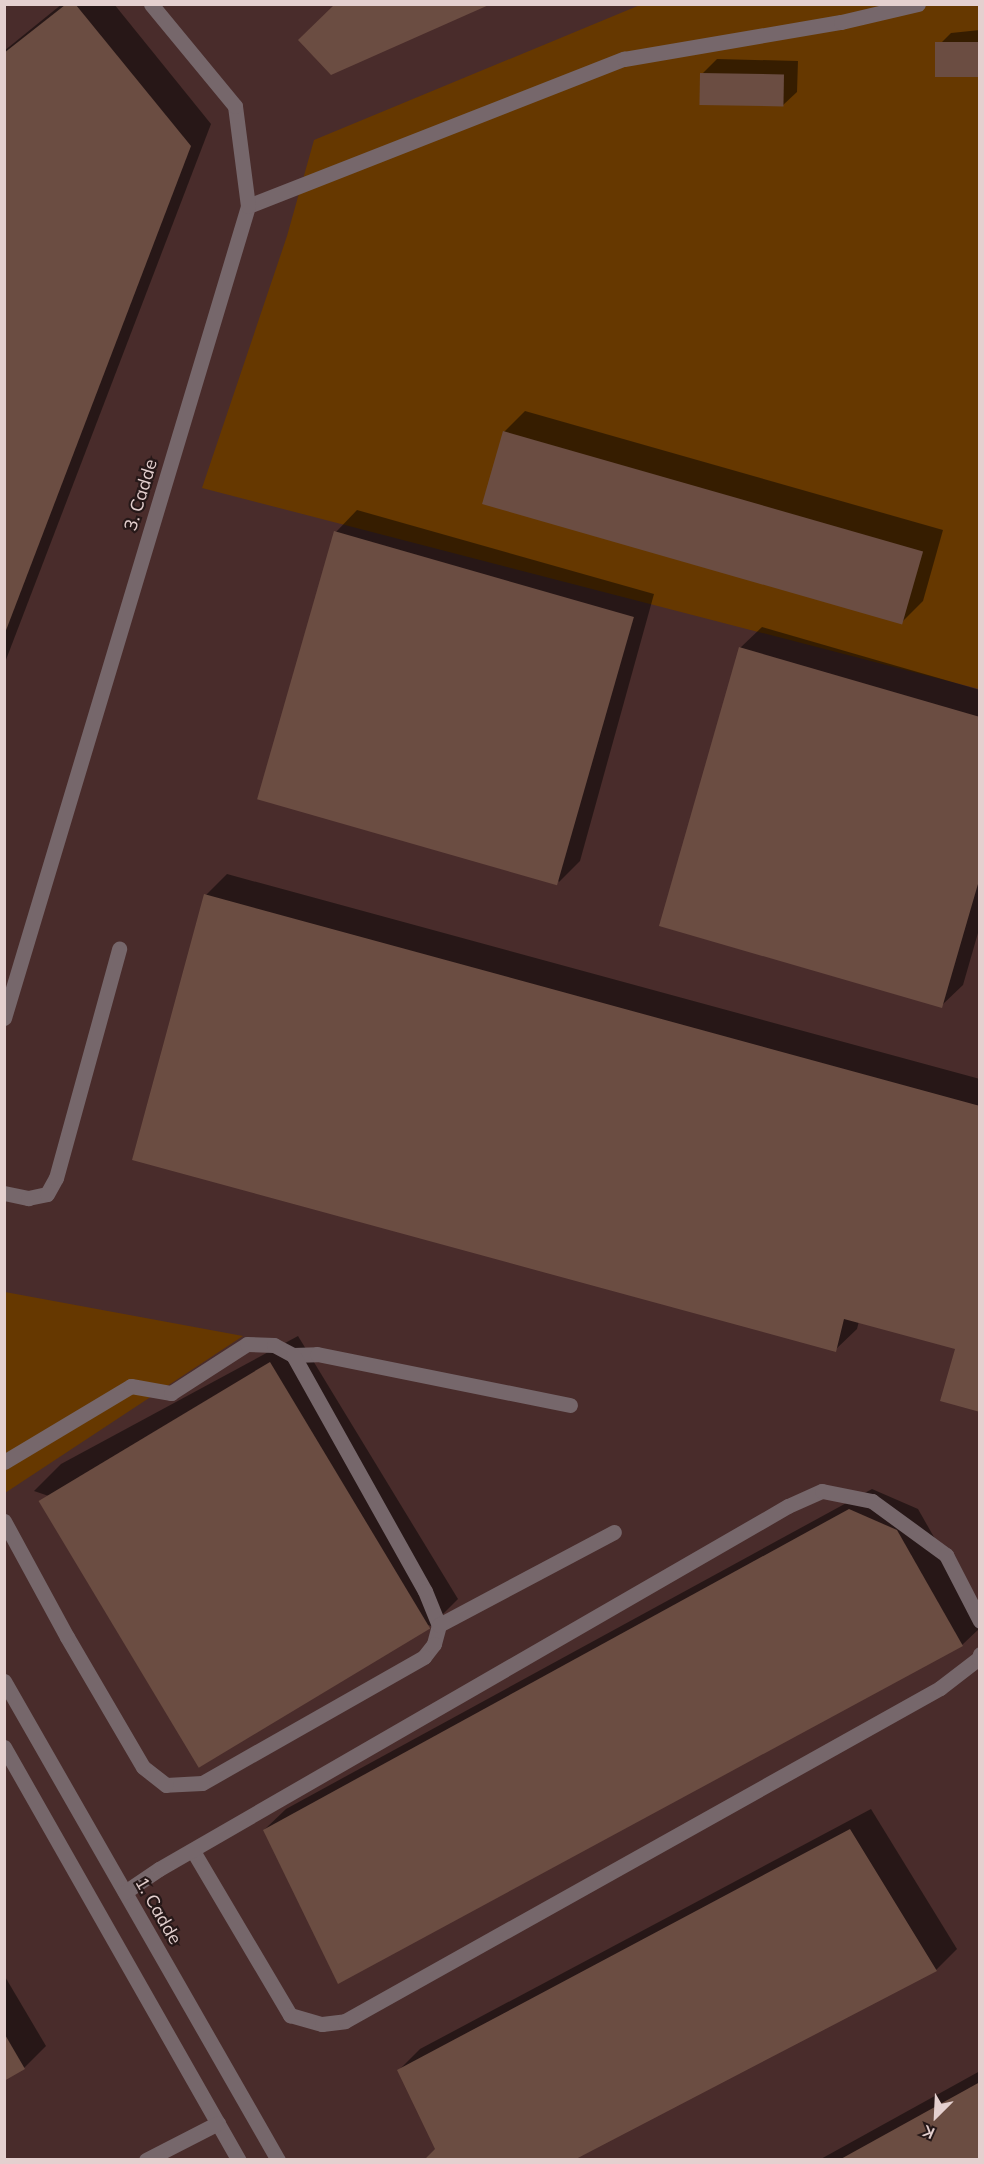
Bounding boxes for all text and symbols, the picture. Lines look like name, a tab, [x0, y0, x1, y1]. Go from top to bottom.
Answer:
street label: 3. Cadde	[120, 457, 162, 533]
street label: 1. Cadde	[130, 1874, 186, 1948]
north arrow	[906, 2086, 966, 2146]
text: K	[920, 2121, 938, 2144]

